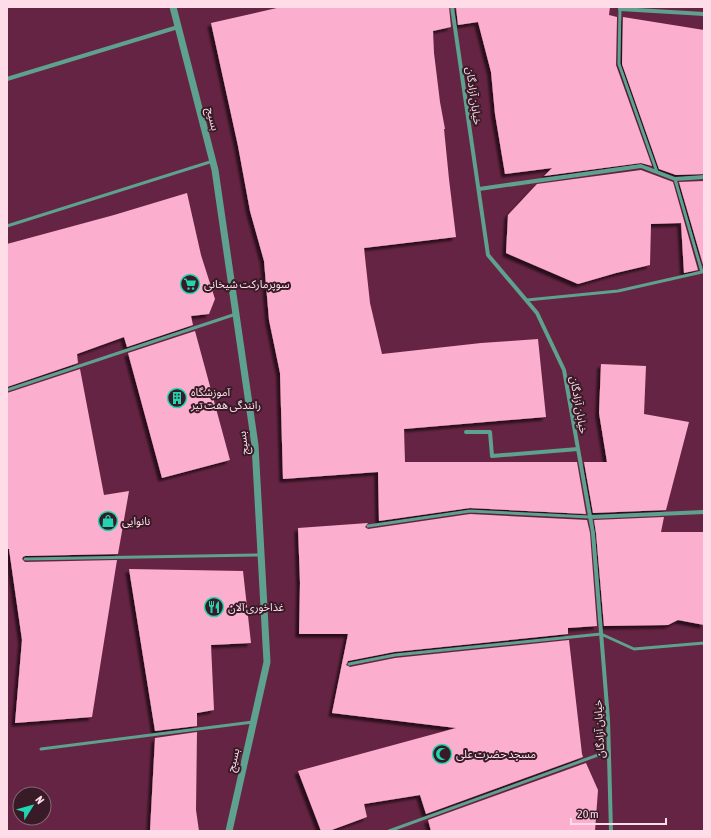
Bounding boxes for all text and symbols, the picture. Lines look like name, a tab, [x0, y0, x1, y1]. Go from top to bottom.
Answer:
street label: خیابان آزادگان	[463, 66, 484, 126]
street label: بسیج	[202, 106, 222, 132]
supermarket icon: سوپرمارکت شیخانی	[179, 273, 201, 295]
place label: سوپرمارکت شیخانی	[204, 278, 290, 292]
street label: خیابان آزادگان	[567, 375, 590, 436]
place label: آموزشگاه رانندگی هفت تیر	[190, 386, 261, 412]
building icon: آموزشگاه رانندگی هفت تیر	[166, 387, 188, 409]
street label: بسیج	[236, 430, 252, 455]
shop icon: نانوایی	[97, 510, 119, 532]
place label: نانوایی	[122, 515, 150, 528]
restaurant icon: غذاخوری آلان	[203, 596, 225, 618]
place label: غذاخوری آلان	[228, 601, 285, 614]
street label: خیابان آزادگان	[591, 699, 608, 759]
mosque icon: مسجد حضرت علی	[431, 743, 453, 765]
street label: بسیج	[225, 747, 243, 773]
place label: مسجد حضرت علی	[456, 748, 536, 761]
north arrow	[12, 786, 52, 826]
text: N	[33, 794, 47, 806]
scale bar	[571, 800, 666, 826]
text: 20 m	[577, 807, 599, 821]

